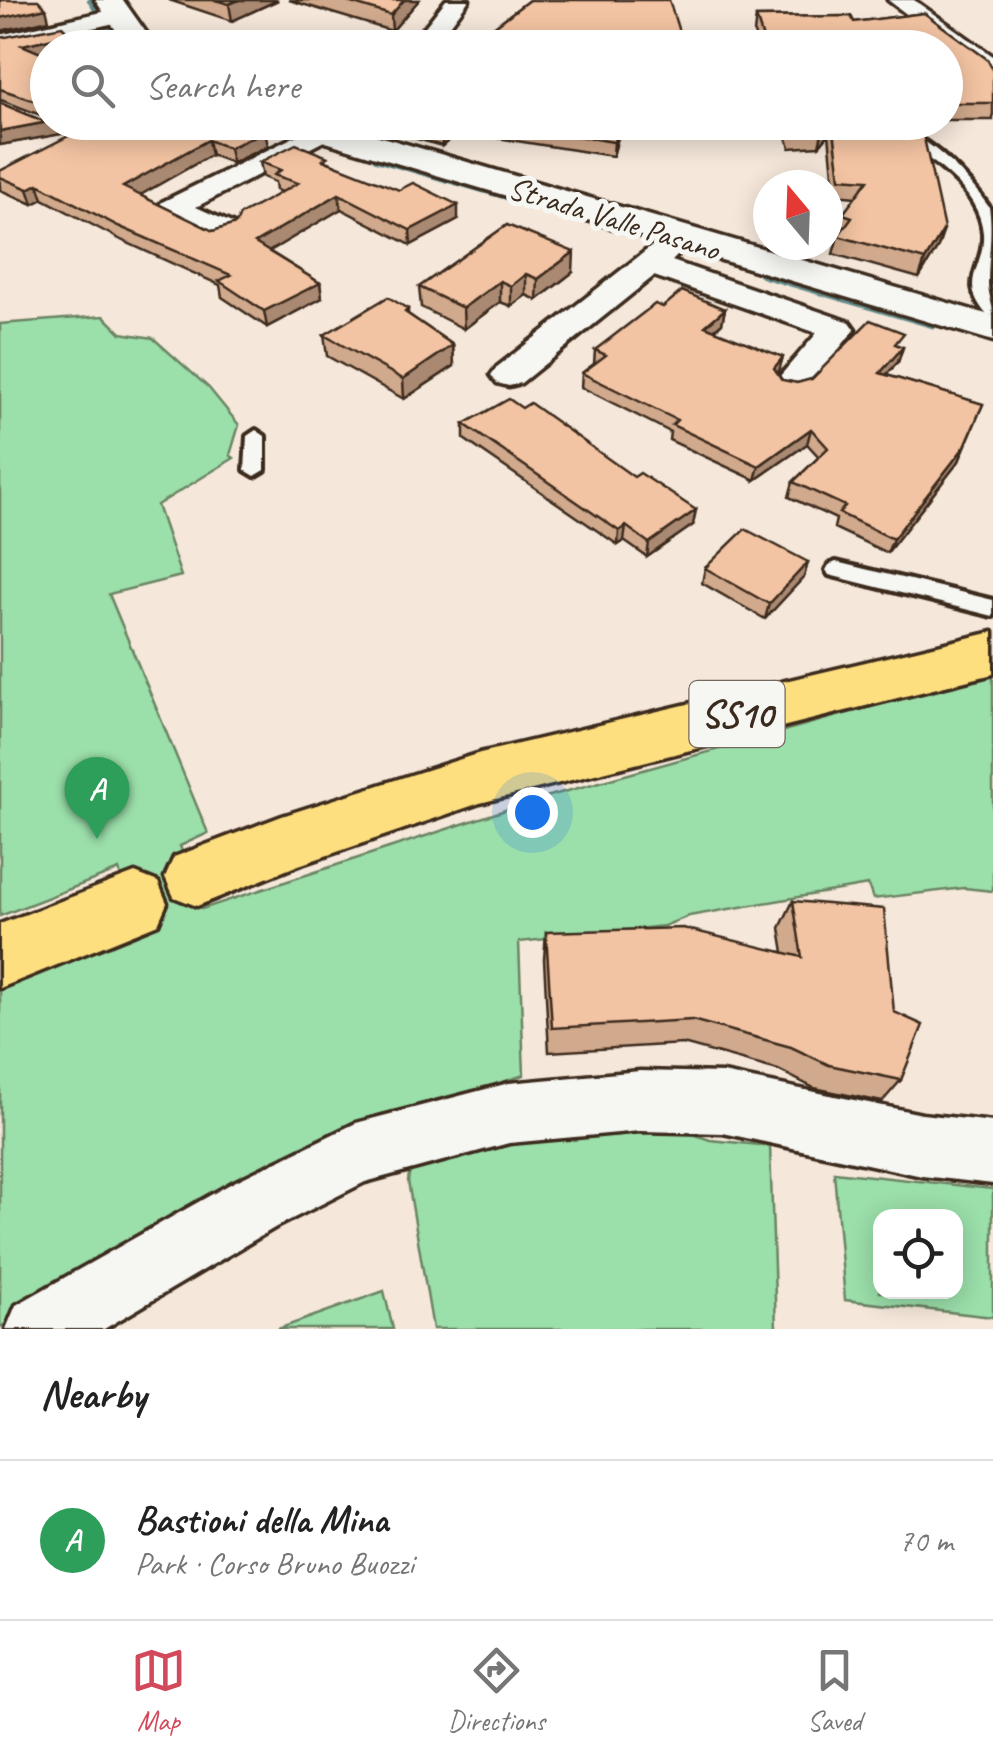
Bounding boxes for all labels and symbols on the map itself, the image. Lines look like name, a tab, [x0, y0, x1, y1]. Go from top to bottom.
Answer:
street label: Strada Valle Pasano	[504, 167, 726, 270]
north arrow	[753, 170, 843, 260]
road number: SS10	[690, 681, 784, 747]
pin: A	[64, 756, 130, 839]
your location	[507, 787, 558, 838]

